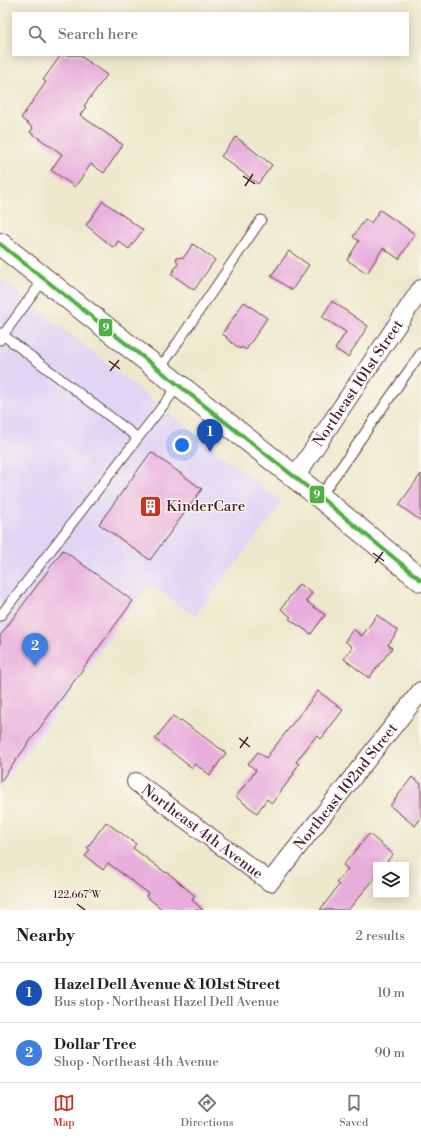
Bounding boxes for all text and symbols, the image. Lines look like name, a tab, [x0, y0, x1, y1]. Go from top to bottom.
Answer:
search box	[12, 12, 409, 56]
icon: search	[26, 23, 48, 45]
text: Search here	[58, 25, 138, 44]
street label: Northeast 101st Street	[309, 316, 408, 451]
line badge: 9	[98, 318, 113, 337]
text: 9	[103, 321, 110, 335]
pin: 1	[197, 419, 223, 452]
your location	[172, 435, 192, 455]
line badge: 9	[309, 485, 325, 504]
text: 9	[314, 488, 321, 502]
building icon: KinderCare	[138, 493, 164, 519]
place label: KinderCare	[166, 497, 245, 516]
pin: 2	[22, 633, 48, 666]
street label: Northeast 102nd Street	[290, 719, 402, 854]
street label: Northeast 4th Avenue	[138, 780, 267, 884]
map controls	[373, 862, 409, 898]
button: layers	[373, 862, 409, 898]
text: 122.667°W	[53, 889, 102, 901]
text: Nearby	[16, 925, 75, 947]
text: 2 results	[356, 928, 405, 944]
text: Hazel Dell Avenue & 101st Street	[54, 975, 280, 994]
text: 1	[26, 985, 32, 1001]
text: 10 m	[377, 985, 405, 1001]
text: Bus stop · Northeast Hazel Dell Avenue	[54, 994, 279, 1010]
text: Dollar Tree	[54, 1035, 137, 1054]
text: 2	[25, 1045, 33, 1061]
text: 90 m	[374, 1045, 405, 1061]
text: Shop · Northeast 4th Avenue	[54, 1054, 219, 1070]
tab: Map	[53, 1092, 75, 1130]
tab: Directions	[181, 1092, 234, 1130]
tab: Saved	[339, 1092, 368, 1130]

